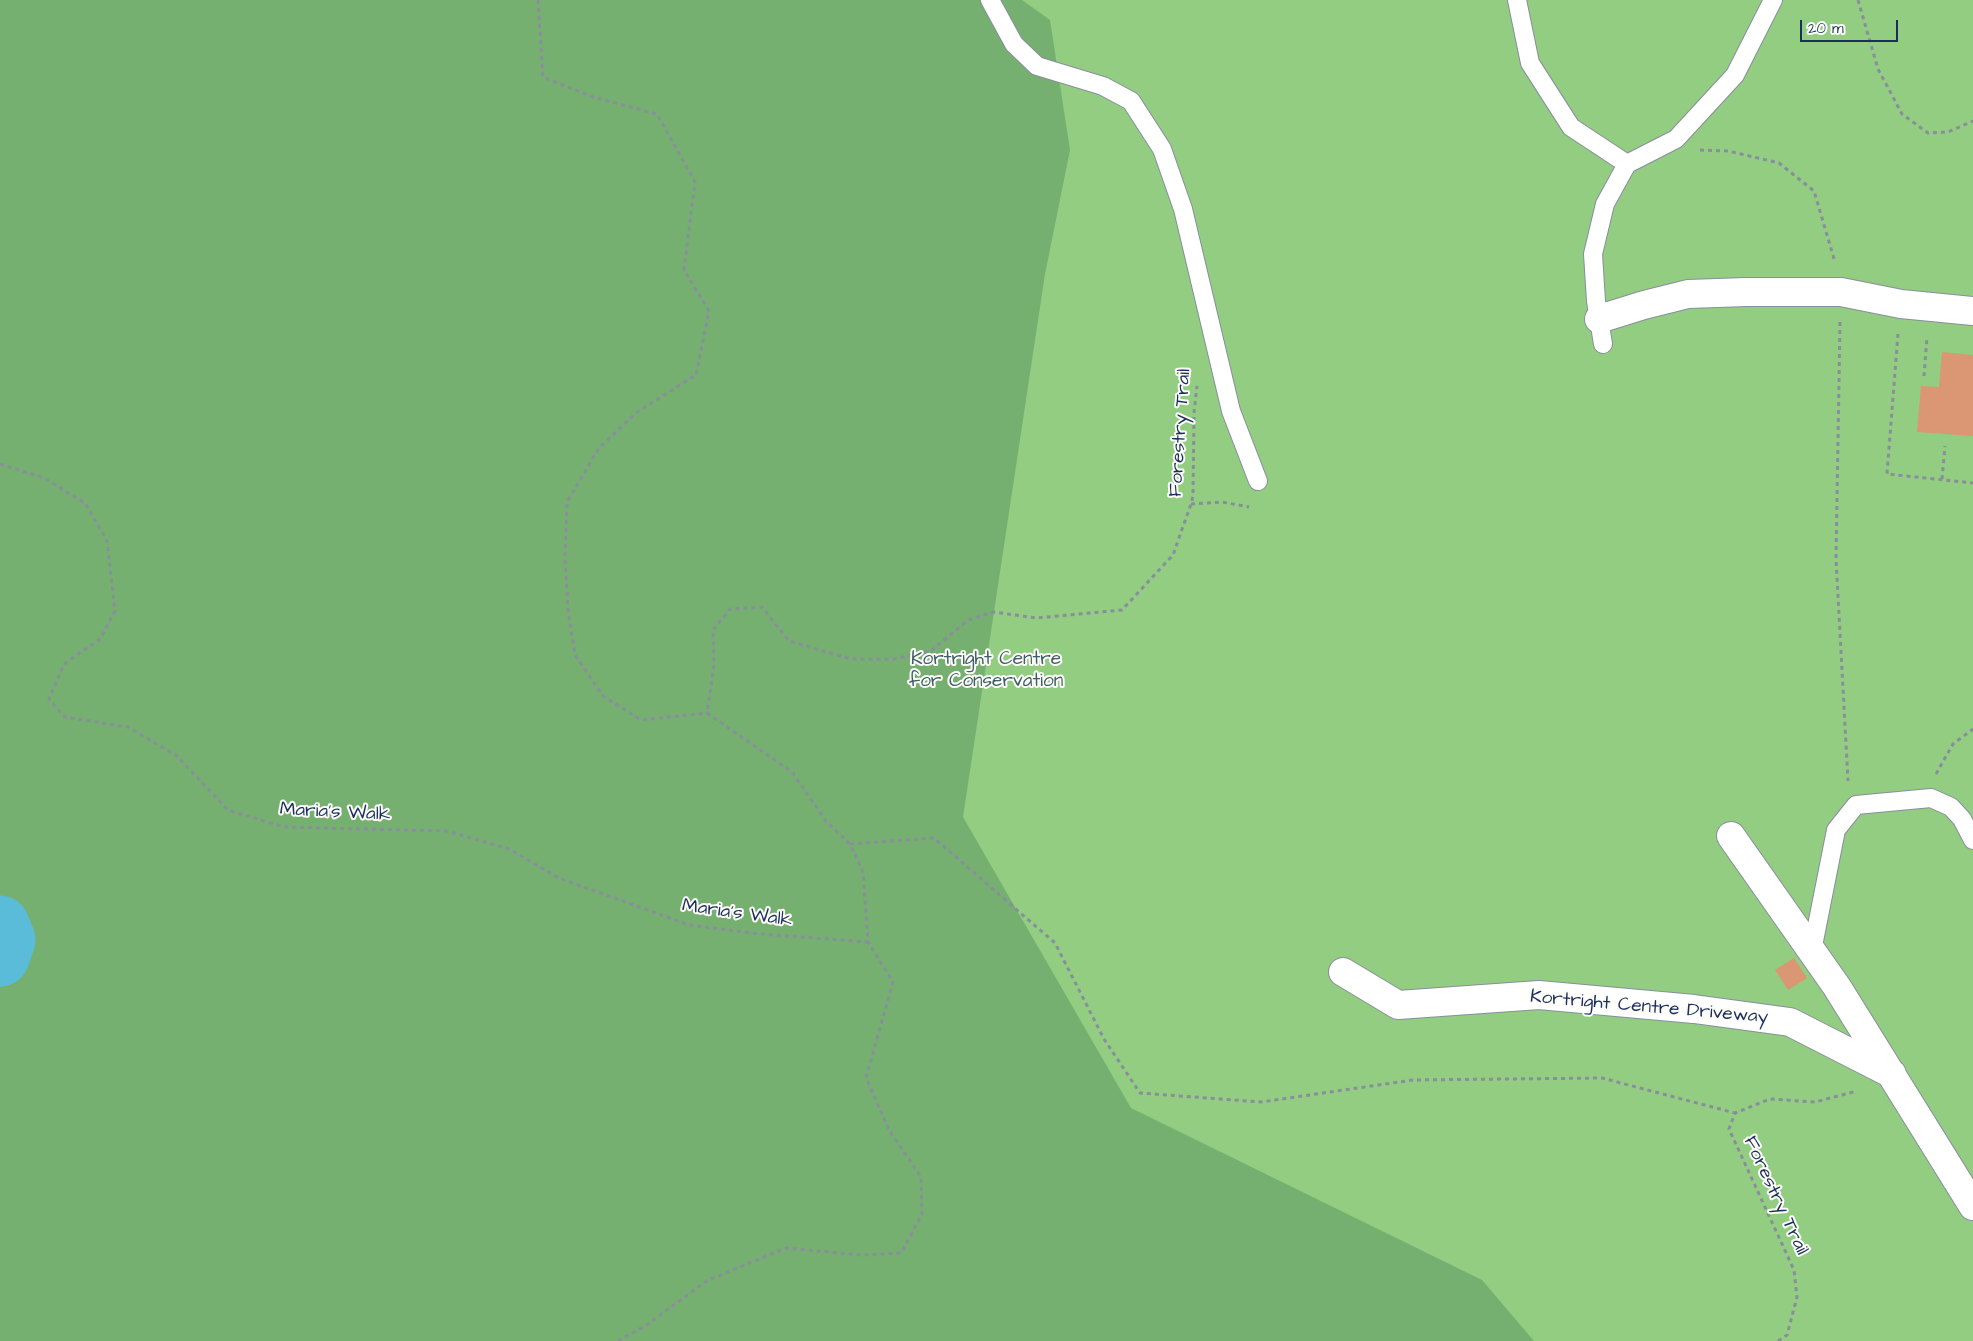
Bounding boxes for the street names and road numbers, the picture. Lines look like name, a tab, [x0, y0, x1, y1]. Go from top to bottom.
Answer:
street label: Forestry Trail	[1165, 368, 1197, 498]
street label: Maria's Walk	[279, 799, 391, 827]
street label: Maria's Walk	[681, 895, 793, 933]
street label: Kortright Centre Driveway	[1529, 986, 1769, 1030]
street label: Forestry Trail	[1738, 1133, 1812, 1259]

